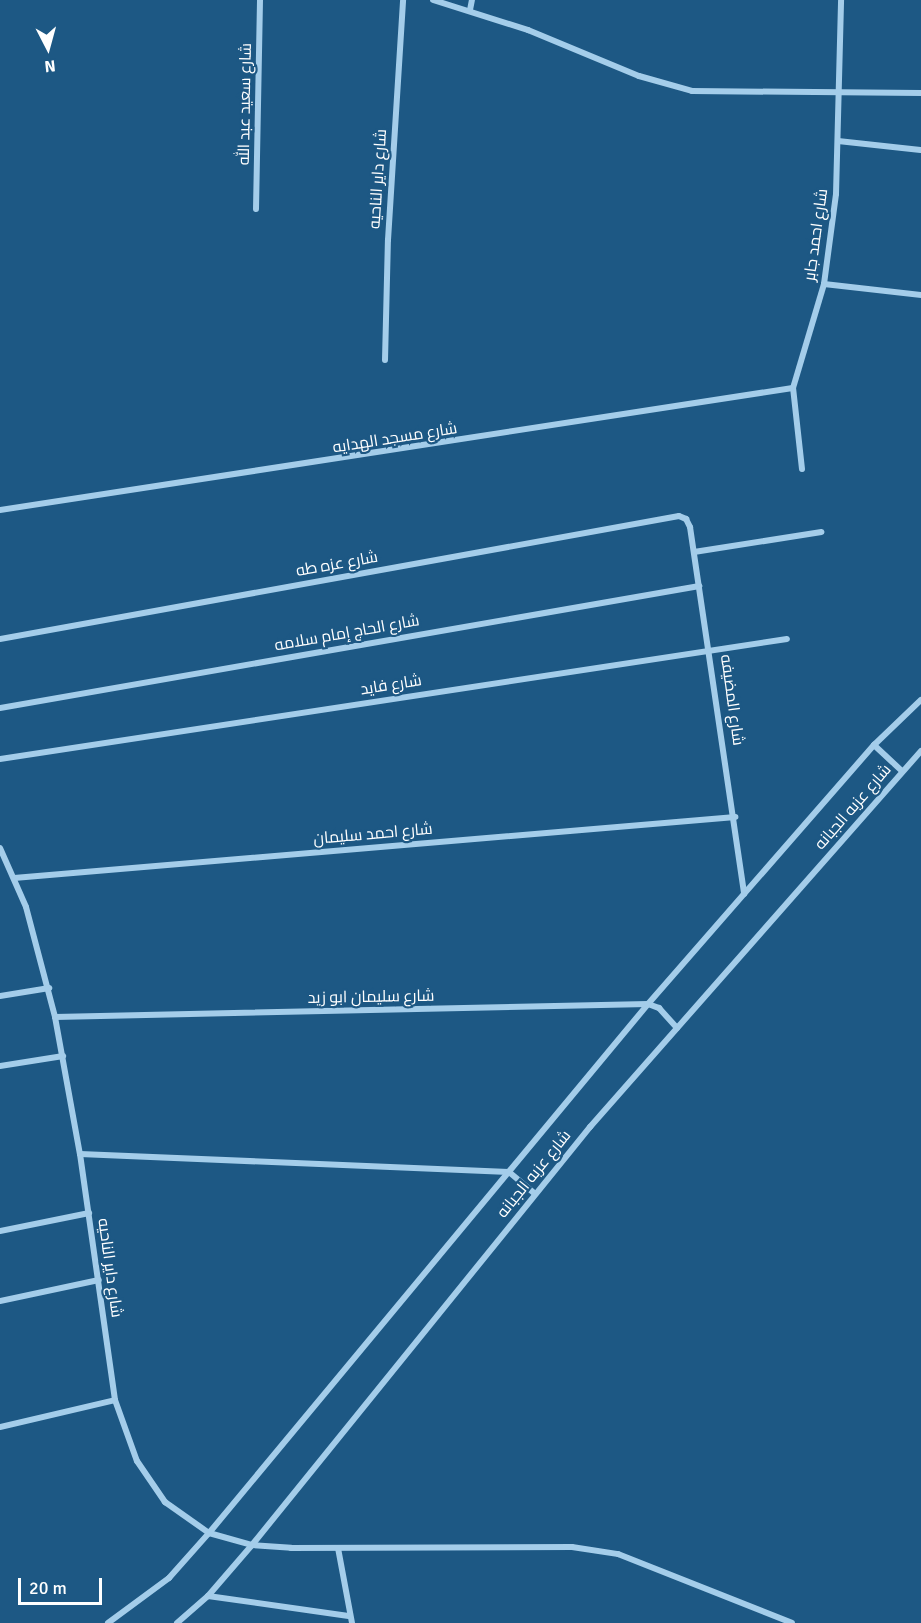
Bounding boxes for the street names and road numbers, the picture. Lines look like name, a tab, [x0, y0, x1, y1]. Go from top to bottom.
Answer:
street label: شارع سعيد عبد الله	[234, 43, 256, 165]
street label: شارع داير الناحيه	[365, 128, 391, 230]
street label: شارع احمد جابر	[800, 187, 832, 283]
street label: شارع مسجد الهدايه	[331, 419, 459, 457]
street label: شارع عزه طه	[295, 547, 379, 581]
street label: شارع الحاج إمام سلامه	[273, 611, 421, 655]
street label: شارع المضيفه	[716, 653, 748, 747]
street label: شارع فايد	[359, 671, 423, 699]
street label: شارع عزبه الجبانه	[811, 760, 895, 854]
street label: شارع احمد سليمان	[313, 819, 433, 849]
street label: شارع سليمان ابو زيد	[307, 986, 435, 1008]
street label: شارع عزبه الجبانه	[493, 1126, 575, 1222]
street label: شارع داير الناحيه	[94, 1217, 126, 1319]

